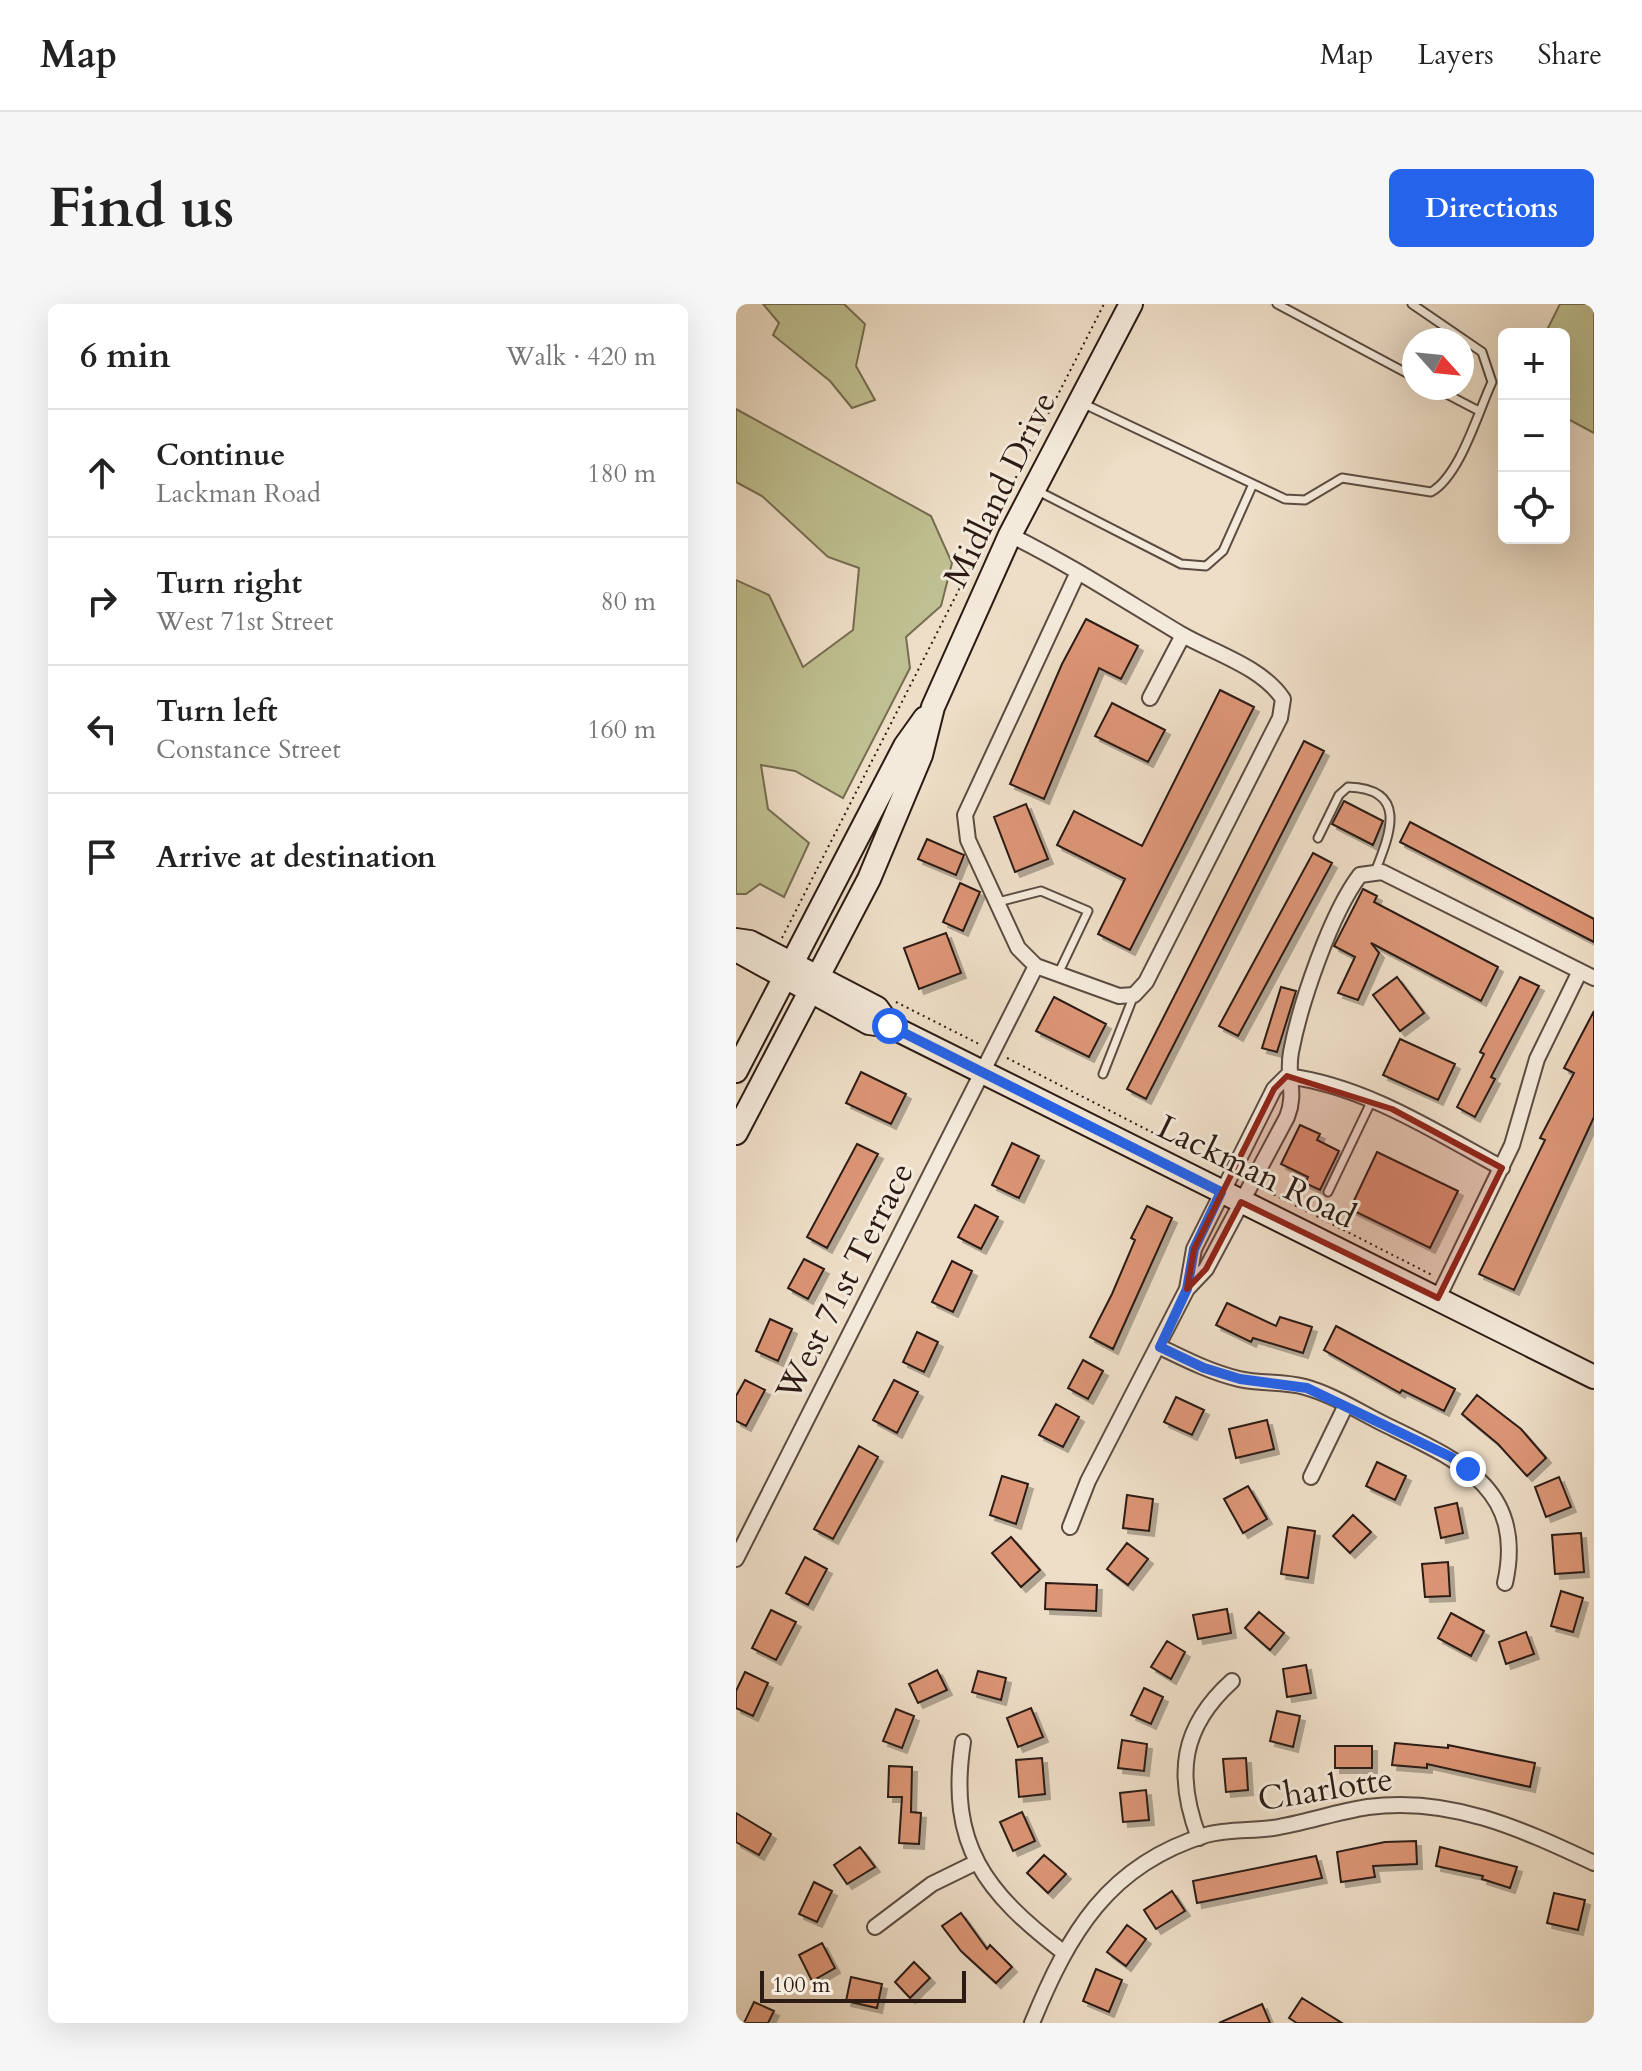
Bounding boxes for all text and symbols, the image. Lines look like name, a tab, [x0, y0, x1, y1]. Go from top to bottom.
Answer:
text: Map	[40, 29, 117, 81]
text: Map	[1320, 36, 1373, 74]
text: Layers	[1417, 36, 1494, 74]
text: Share	[1538, 36, 1602, 74]
button: Directions	[1389, 169, 1594, 247]
text: Find us	[48, 171, 234, 246]
north arrow	[1402, 328, 1474, 400]
map controls	[1498, 328, 1570, 544]
button: +	[1498, 328, 1570, 400]
text: 6 min	[80, 333, 171, 379]
text: Walk · 420 m	[506, 339, 656, 374]
street label: Midland Drive	[933, 384, 1067, 595]
button: −	[1498, 400, 1570, 472]
text: Continue	[156, 435, 285, 476]
icon: ahead	[80, 451, 124, 495]
text: 180 m	[587, 456, 656, 491]
button: locate	[1498, 472, 1570, 544]
text: Lackman Road	[156, 476, 321, 511]
text: Turn right	[156, 563, 302, 604]
icon: right	[80, 579, 124, 623]
text: 80 m	[600, 584, 656, 619]
text: West 71st Street	[156, 604, 334, 639]
text: Turn left	[156, 691, 278, 732]
icon: left	[80, 707, 124, 751]
text: 160 m	[587, 712, 656, 747]
text: Constance Street	[156, 732, 341, 767]
icon: arrive	[80, 835, 124, 879]
text: Arrive at destination	[156, 837, 436, 878]
route start	[872, 1008, 908, 1044]
street label: Lackman Road	[1150, 1104, 1364, 1240]
street label: West 71st Terrace	[765, 1155, 925, 1409]
route end	[1450, 1451, 1486, 1487]
street label: Charlotte	[1255, 1756, 1396, 1822]
scale bar	[760, 1967, 966, 2003]
text: 100 m	[772, 1970, 830, 2000]

